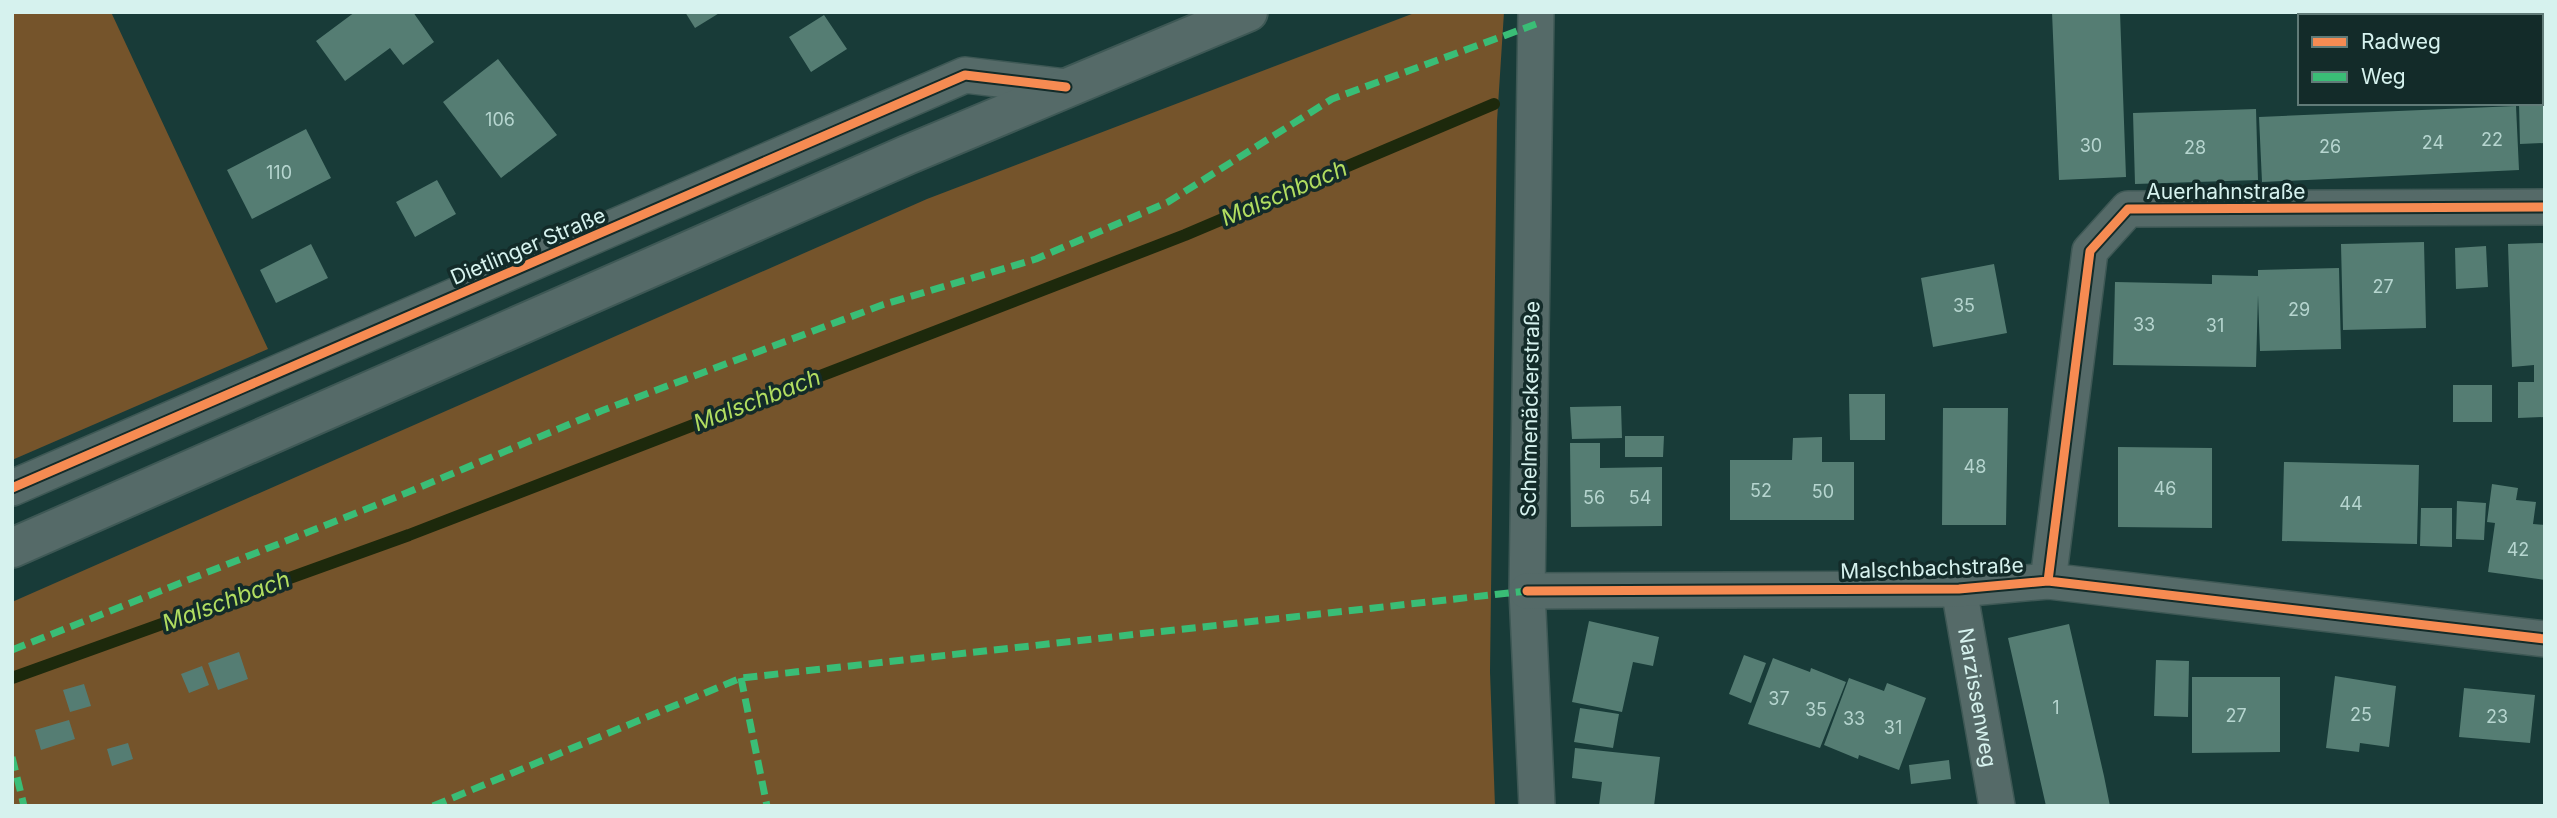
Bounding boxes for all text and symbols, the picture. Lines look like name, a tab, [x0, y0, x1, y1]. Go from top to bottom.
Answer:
legend	[2298, 14, 2543, 105]
text: Radweg	[2361, 29, 2441, 54]
text: Weg	[2361, 64, 2406, 89]
house number: 106	[485, 109, 515, 130]
house number: 22	[2481, 129, 2503, 150]
house number: 24	[2422, 132, 2444, 153]
house number: 30	[2080, 135, 2102, 156]
house number: 26	[2319, 136, 2341, 157]
house number: 28	[2184, 137, 2206, 158]
water label: Malschbach	[1217, 154, 1351, 232]
house number: 110	[266, 162, 292, 183]
street label: Auerhahnstraße	[2146, 179, 2306, 204]
street label: Dietlinger Straße	[447, 202, 609, 290]
house number: 27	[2372, 276, 2394, 297]
house number: 35	[1953, 295, 1975, 316]
house number: 29	[2288, 299, 2310, 320]
street label: Schelmenäckerstraße	[1516, 301, 1544, 517]
house number: 33	[2133, 314, 2155, 335]
house number: 31	[2206, 315, 2224, 336]
water label: Malschbach	[689, 363, 825, 437]
house number: 48	[1964, 456, 1986, 477]
house number: 46	[2154, 478, 2176, 499]
house number: 52	[1750, 480, 1772, 501]
house number: 50	[1812, 481, 1834, 502]
house number: 56	[1583, 487, 1605, 508]
house number: 54	[1629, 487, 1651, 508]
house number: 44	[2339, 493, 2363, 514]
house number: 42	[2507, 539, 2529, 560]
street label: Malschbachstraße	[1840, 552, 2024, 584]
water label: Malschbach	[158, 565, 294, 637]
street label: Narzissenweg	[1953, 626, 2002, 769]
house number: 37	[1768, 688, 1790, 709]
house number: 1	[2052, 697, 2060, 718]
house number: 35	[1805, 699, 1827, 720]
house number: 25	[2350, 704, 2372, 725]
house number: 27	[2225, 705, 2247, 726]
house number: 23	[2486, 706, 2508, 727]
house number: 33	[1843, 708, 1865, 729]
house number: 31	[1884, 717, 1902, 738]

